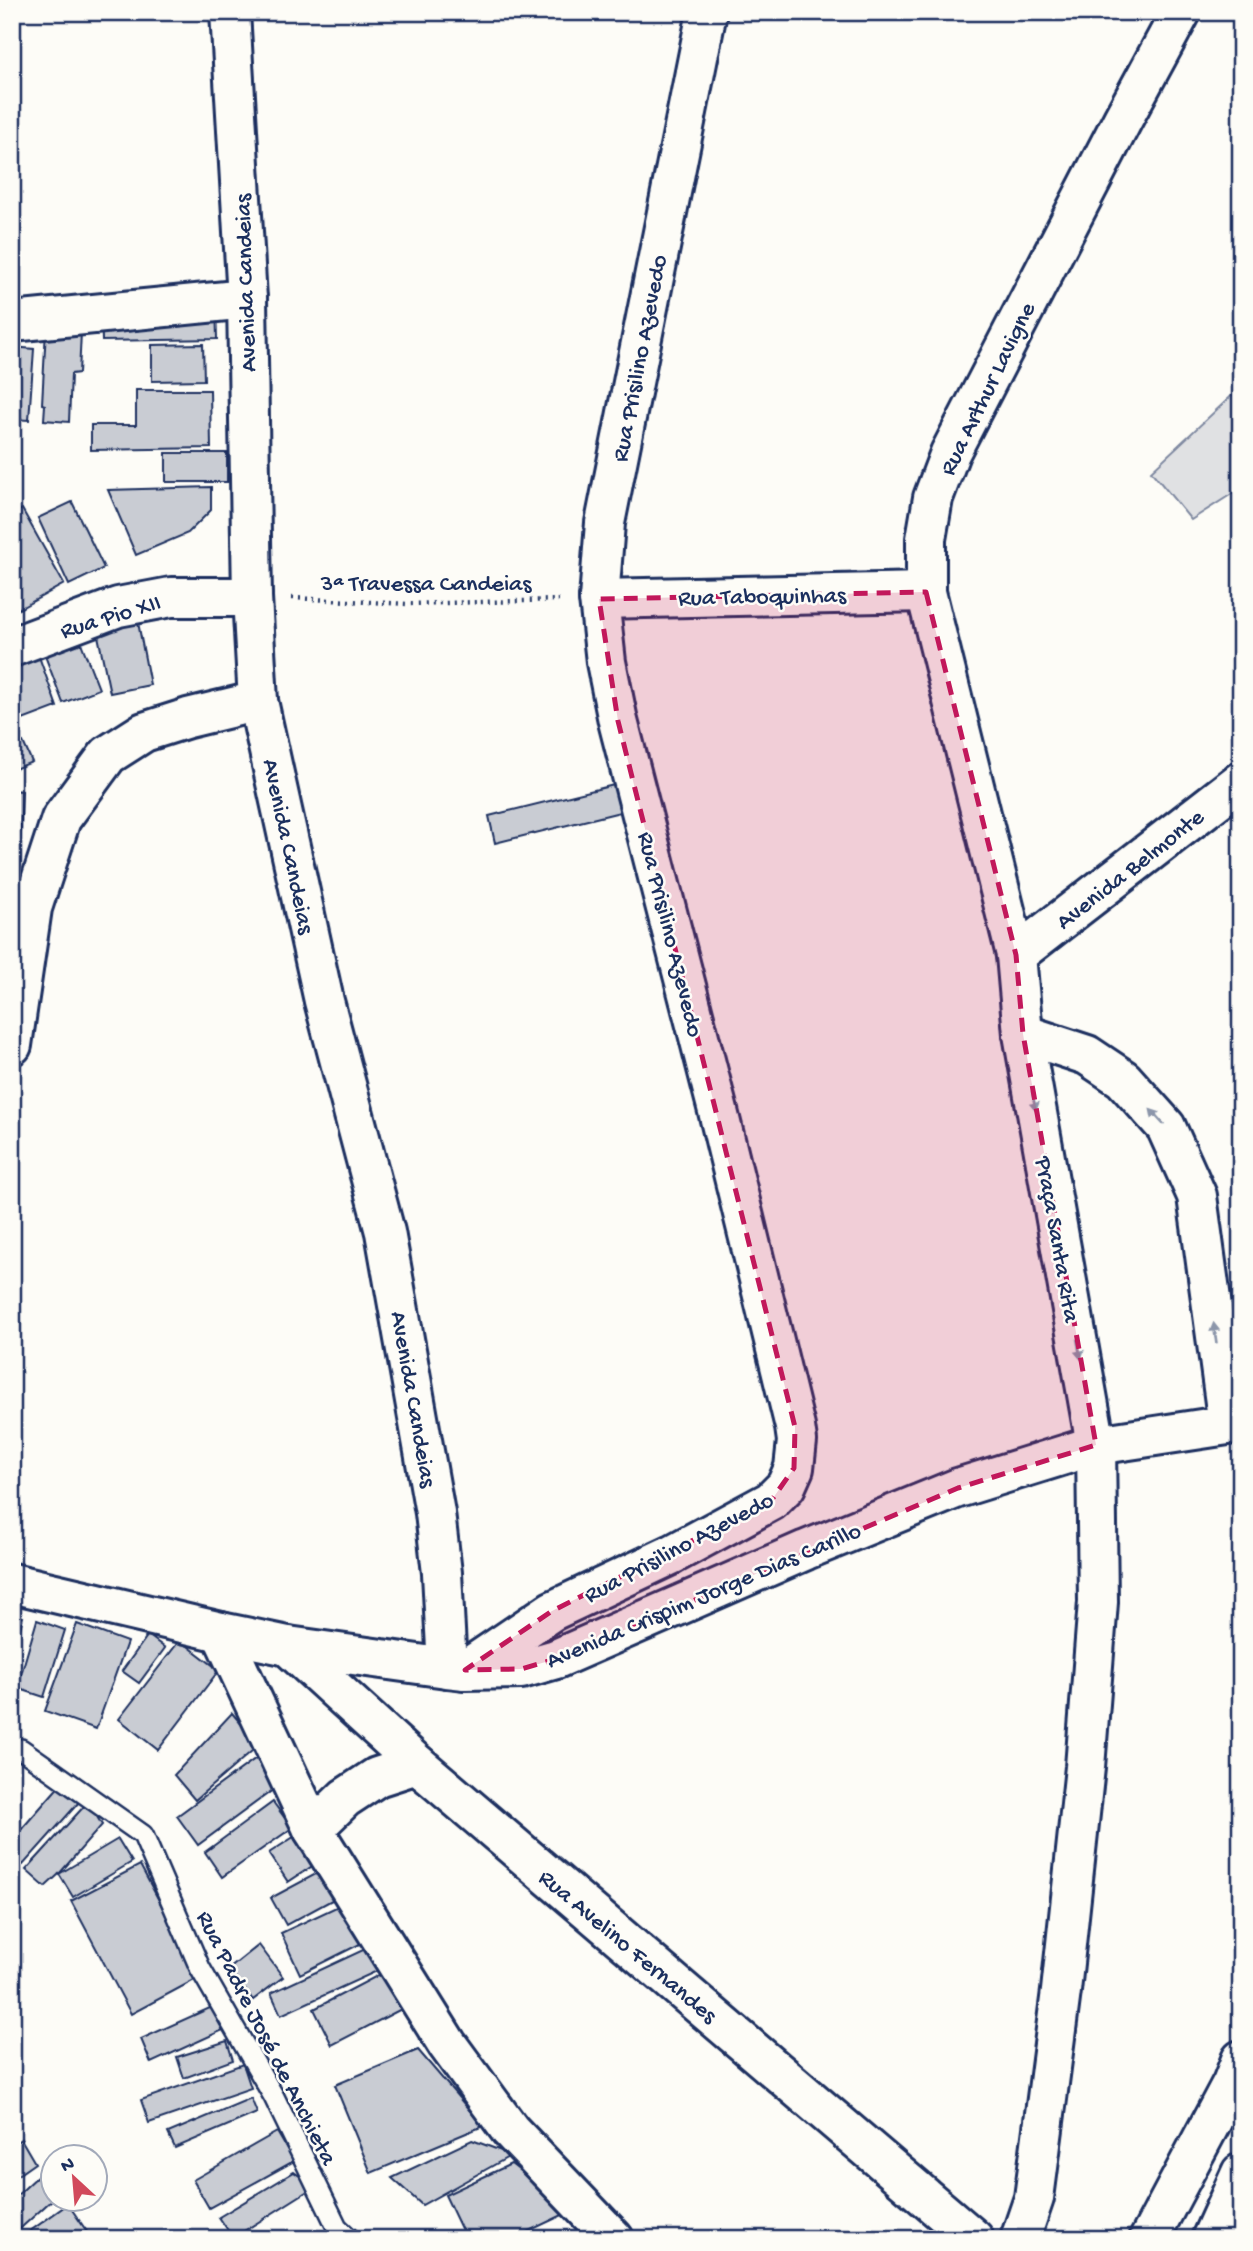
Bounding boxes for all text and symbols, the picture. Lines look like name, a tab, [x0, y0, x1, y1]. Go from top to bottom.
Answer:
street label: Avenida Candeias	[230, 192, 265, 373]
street label: Rua Prisilino Azevedo	[607, 253, 676, 465]
street label: Rua Arthur Lavigne	[935, 298, 1044, 481]
street label: 3ª Travessa Candeias	[320, 571, 532, 600]
street label: Rua Taboquinhas	[678, 583, 847, 614]
street label: Rua Pio XII	[57, 589, 165, 647]
street label: Avenida Candeias	[254, 756, 320, 938]
street label: Avenida Belmonte	[1051, 804, 1211, 938]
street label: Rua Prisilino Azevedo	[629, 829, 708, 1040]
one-way arrow	[1029, 1090, 1040, 1112]
one-way arrow	[1149, 1108, 1165, 1126]
street label: Praça Santa Rita	[1027, 1153, 1085, 1325]
street label: Avenida Candeias	[382, 1309, 442, 1491]
one-way arrow	[1210, 1322, 1221, 1344]
one-way arrow	[1073, 1338, 1084, 1360]
street label: Rua Prisilino Azevedo	[580, 1487, 779, 1611]
street label: Avenida Crispim Jorge Dias Carillo	[543, 1518, 866, 1677]
street label: Rua Avelino Fernandes	[531, 1864, 723, 2032]
street label: Rua Padre José de Anchieta	[188, 1907, 342, 2171]
north arrow	[38, 2142, 108, 2212]
text: N	[57, 2153, 79, 2179]

